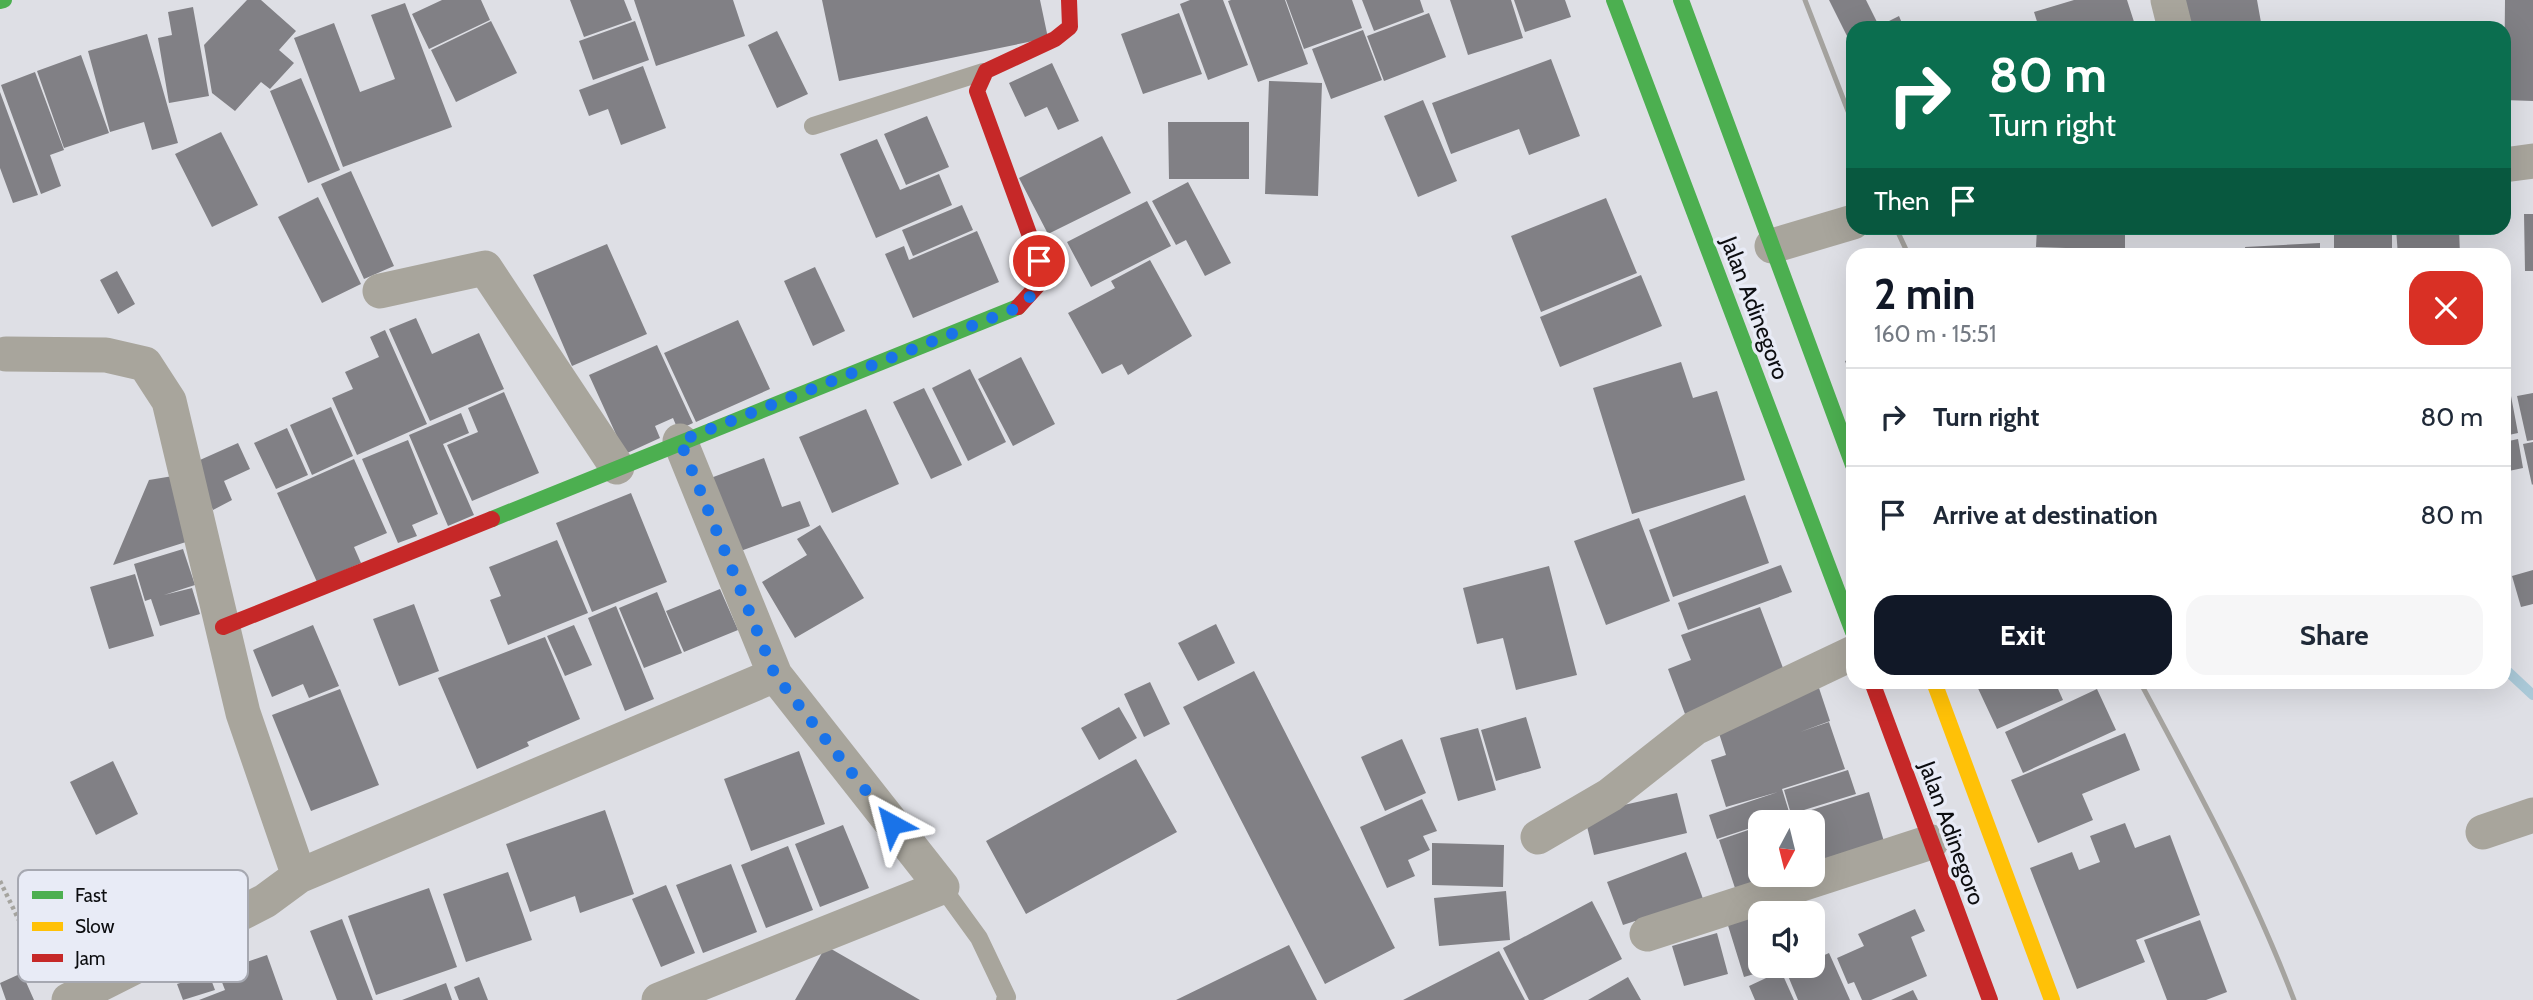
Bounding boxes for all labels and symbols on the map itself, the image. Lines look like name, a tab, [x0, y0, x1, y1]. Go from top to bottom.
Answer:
pin	[1009, 231, 1069, 291]
street label: Jalan Adinegoro	[1714, 232, 1795, 384]
street label: Jalan Adinegoro	[1913, 756, 1991, 909]
position arrow	[855, 787, 929, 861]
north arrow	[1748, 810, 1825, 887]
legend	[18, 870, 248, 982]
text: Fast	[75, 884, 108, 907]
text: Slow	[75, 915, 115, 938]
text: Jam	[74, 947, 105, 970]

